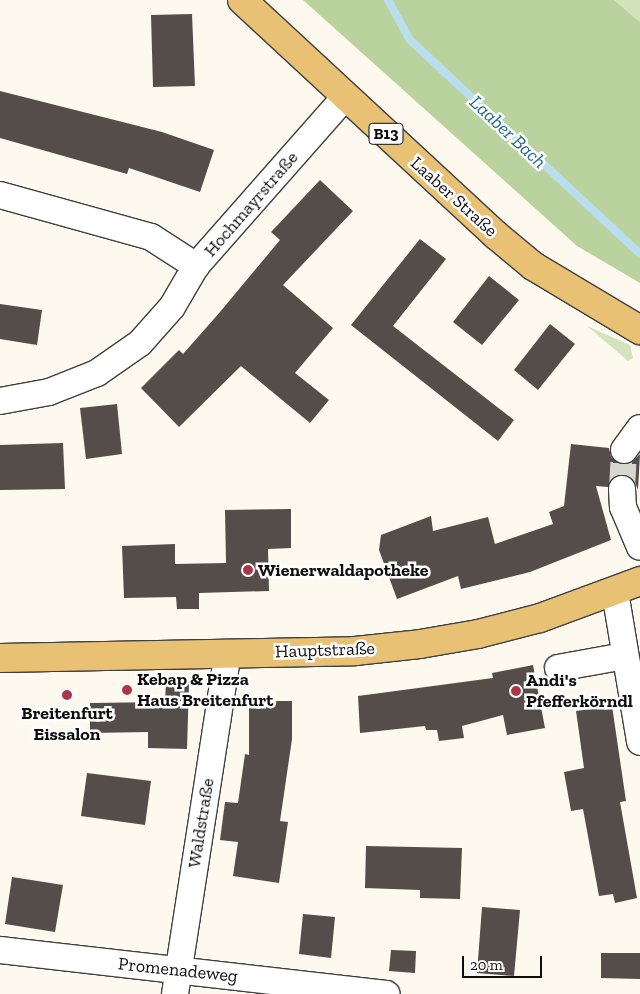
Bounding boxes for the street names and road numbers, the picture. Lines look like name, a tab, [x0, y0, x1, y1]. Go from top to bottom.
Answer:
road number: B13	[368, 120, 404, 148]
street label: Hochmayrstraße	[199, 147, 303, 261]
street label: Laaber Straße	[406, 152, 502, 242]
street label: Hauptstraße	[275, 637, 375, 663]
street label: Waldstraße	[183, 777, 219, 869]
street label: Promenadeweg	[117, 953, 239, 987]

